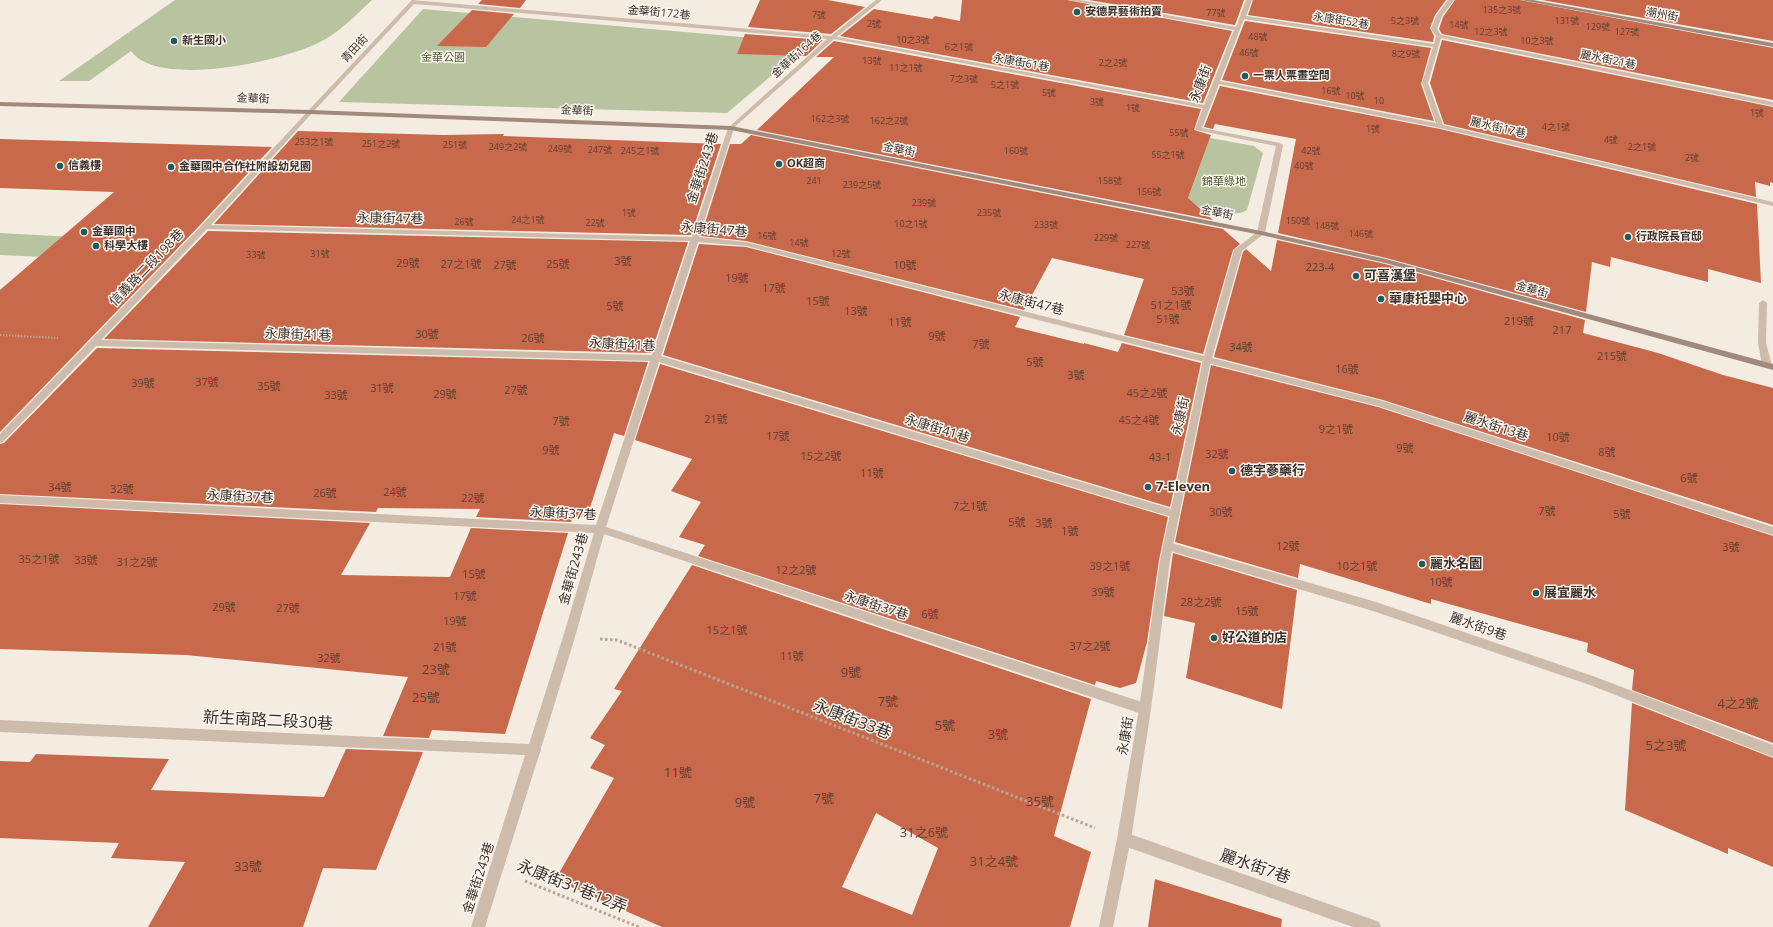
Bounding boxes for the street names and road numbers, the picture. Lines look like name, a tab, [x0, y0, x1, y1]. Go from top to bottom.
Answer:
street label: 金華街172巷	[627, 4, 691, 22]
street label: 潮州街	[1645, 6, 1679, 24]
street label: 永康街52巷	[1312, 10, 1370, 32]
street label: 金華街164巷	[769, 29, 825, 81]
street label: 青田街	[339, 32, 371, 66]
street label: 麗水街21巷	[1579, 48, 1637, 72]
street label: 永康街61巷	[992, 52, 1050, 74]
street label: 永康街	[1187, 63, 1215, 105]
street label: 金華街	[236, 92, 270, 106]
street label: 金華街	[560, 104, 594, 118]
street label: 麗水街17巷	[1469, 115, 1527, 141]
street label: 金華街243巷	[684, 130, 722, 206]
street label: 金華街	[882, 140, 916, 160]
street label: 金華街	[1200, 203, 1234, 223]
street label: 永康街47巷	[356, 211, 424, 227]
street label: 永康街47巷	[680, 219, 748, 241]
street label: 信義路二段198巷	[107, 227, 187, 309]
street label: 金華街	[1514, 279, 1550, 301]
street label: 永康街47巷	[997, 287, 1065, 319]
street label: 永康街41巷	[264, 326, 332, 344]
street label: 永康街41巷	[588, 335, 656, 355]
street label: 永康街	[1169, 395, 1193, 437]
street label: 麗水街13巷	[1462, 409, 1530, 445]
street label: 永康街41巷	[903, 412, 971, 446]
street label: 永康街37巷	[206, 487, 274, 507]
street label: 永康街37巷	[529, 504, 597, 524]
street label: 金華街243巷	[556, 531, 592, 607]
street label: 永康街37巷	[842, 588, 910, 624]
street label: 麗水街9巷	[1447, 610, 1509, 644]
street label: 永康街33巷	[810, 696, 894, 744]
street label: 新生南路二段30巷	[202, 708, 334, 734]
street label: 永康街	[1115, 716, 1137, 756]
street label: 金華街243巷	[460, 840, 498, 916]
street label: 麗水街7巷	[1217, 846, 1293, 888]
street label: 永康街31巷12弄	[514, 856, 630, 918]

